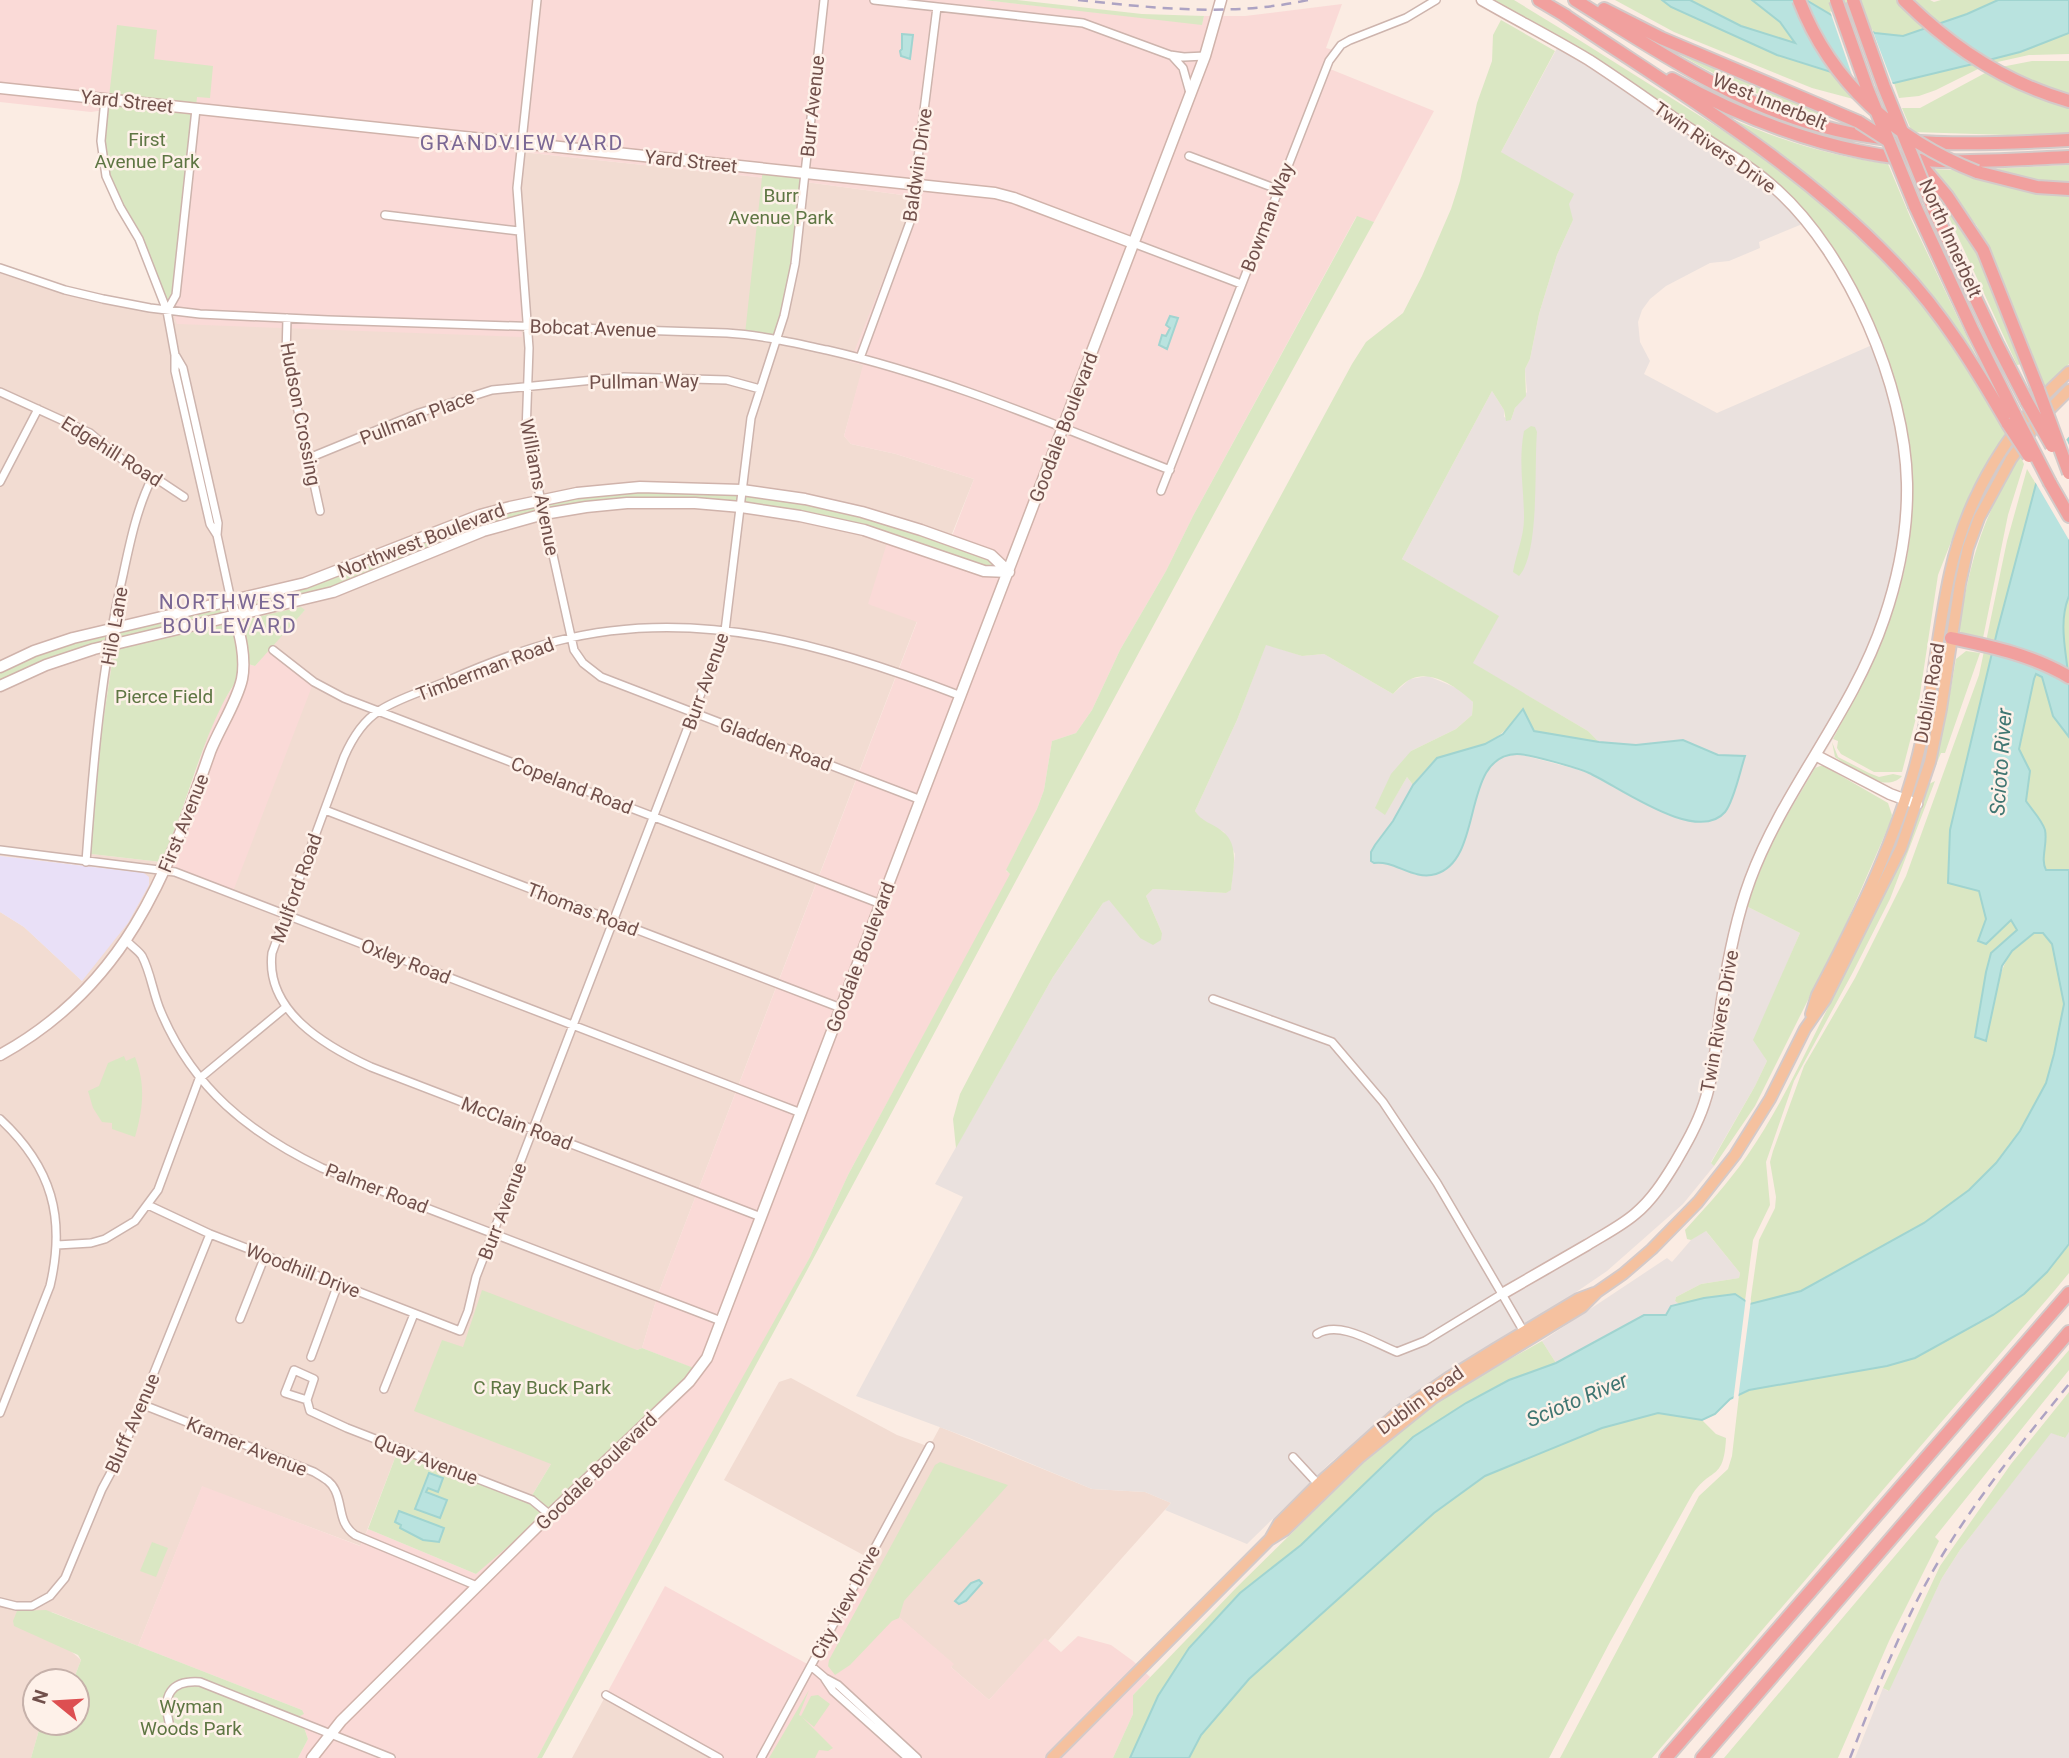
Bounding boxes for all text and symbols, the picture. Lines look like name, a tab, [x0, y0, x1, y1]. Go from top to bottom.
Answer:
street label: Burr Avenue	[796, 54, 829, 158]
street label: West Innerbelt	[1709, 68, 1831, 135]
street label: Yard Street	[80, 85, 174, 118]
street label: Twin Rivers Drive	[1649, 97, 1780, 198]
street label: Baldwin Drive	[898, 107, 937, 223]
park label: First Avenue Park	[94, 128, 200, 173]
district label: GRANDVIEW YARD	[420, 131, 624, 155]
street label: Yard Street	[644, 145, 738, 178]
street label: Bowman Way	[1236, 159, 1299, 275]
street label: North Innerbelt	[1914, 176, 1987, 301]
park label: Burr Avenue Park	[728, 184, 834, 229]
street label: Bobcat Avenue	[529, 315, 657, 342]
street label: Hudson Crossing	[275, 341, 326, 488]
street label: Goodale Boulevard	[1024, 349, 1103, 506]
street label: Pullman Way	[589, 369, 699, 394]
street label: Pullman Place	[357, 385, 478, 450]
street label: Edgehill Road	[57, 411, 166, 492]
street label: Williams Avenue	[515, 417, 564, 558]
street label: Northwest Boulevard	[334, 498, 508, 583]
street label: Hilo Lane	[96, 585, 133, 667]
district label: NORTHWEST BOULEVARD	[159, 590, 301, 638]
street label: Burr Avenue	[677, 629, 734, 733]
street label: Timberman Road	[413, 633, 557, 706]
street label: Dublin Road	[1909, 641, 1950, 745]
park label: Pierce Field	[115, 685, 213, 708]
water label: Scioto River	[1985, 706, 2017, 816]
street label: Gladden Road	[717, 713, 835, 776]
street label: Copeland Road	[508, 752, 636, 819]
street label: First Avenue	[153, 770, 214, 876]
street label: Mulford Road	[266, 830, 327, 946]
street label: Thomas Road	[524, 878, 642, 941]
street label: Goodale Boulevard	[821, 879, 900, 1036]
street label: Oxley Road	[358, 934, 454, 989]
street label: Twin Rivers Drive	[1696, 948, 1743, 1094]
street label: McClain Road	[458, 1092, 576, 1155]
street label: Palmer Road	[322, 1158, 432, 1219]
street label: Burr Avenue	[473, 1159, 531, 1263]
street label: Woodhill Drive	[242, 1238, 363, 1303]
street label: Dublin Road	[1372, 1361, 1468, 1440]
water label: Scioto River	[1523, 1368, 1632, 1432]
street label: Bluff Avenue	[100, 1370, 165, 1477]
park label: C Ray Buck Park	[473, 1376, 611, 1399]
street label: Goodale Boulevard	[531, 1408, 662, 1535]
street label: Kramer Avenue	[183, 1412, 311, 1481]
street label: Quay Avenue	[371, 1429, 481, 1490]
street label: City View Drive	[806, 1541, 885, 1663]
north arrow	[21, 1667, 91, 1737]
text: N	[27, 1687, 53, 1707]
park label: Wyman Woods Park	[140, 1695, 242, 1740]

